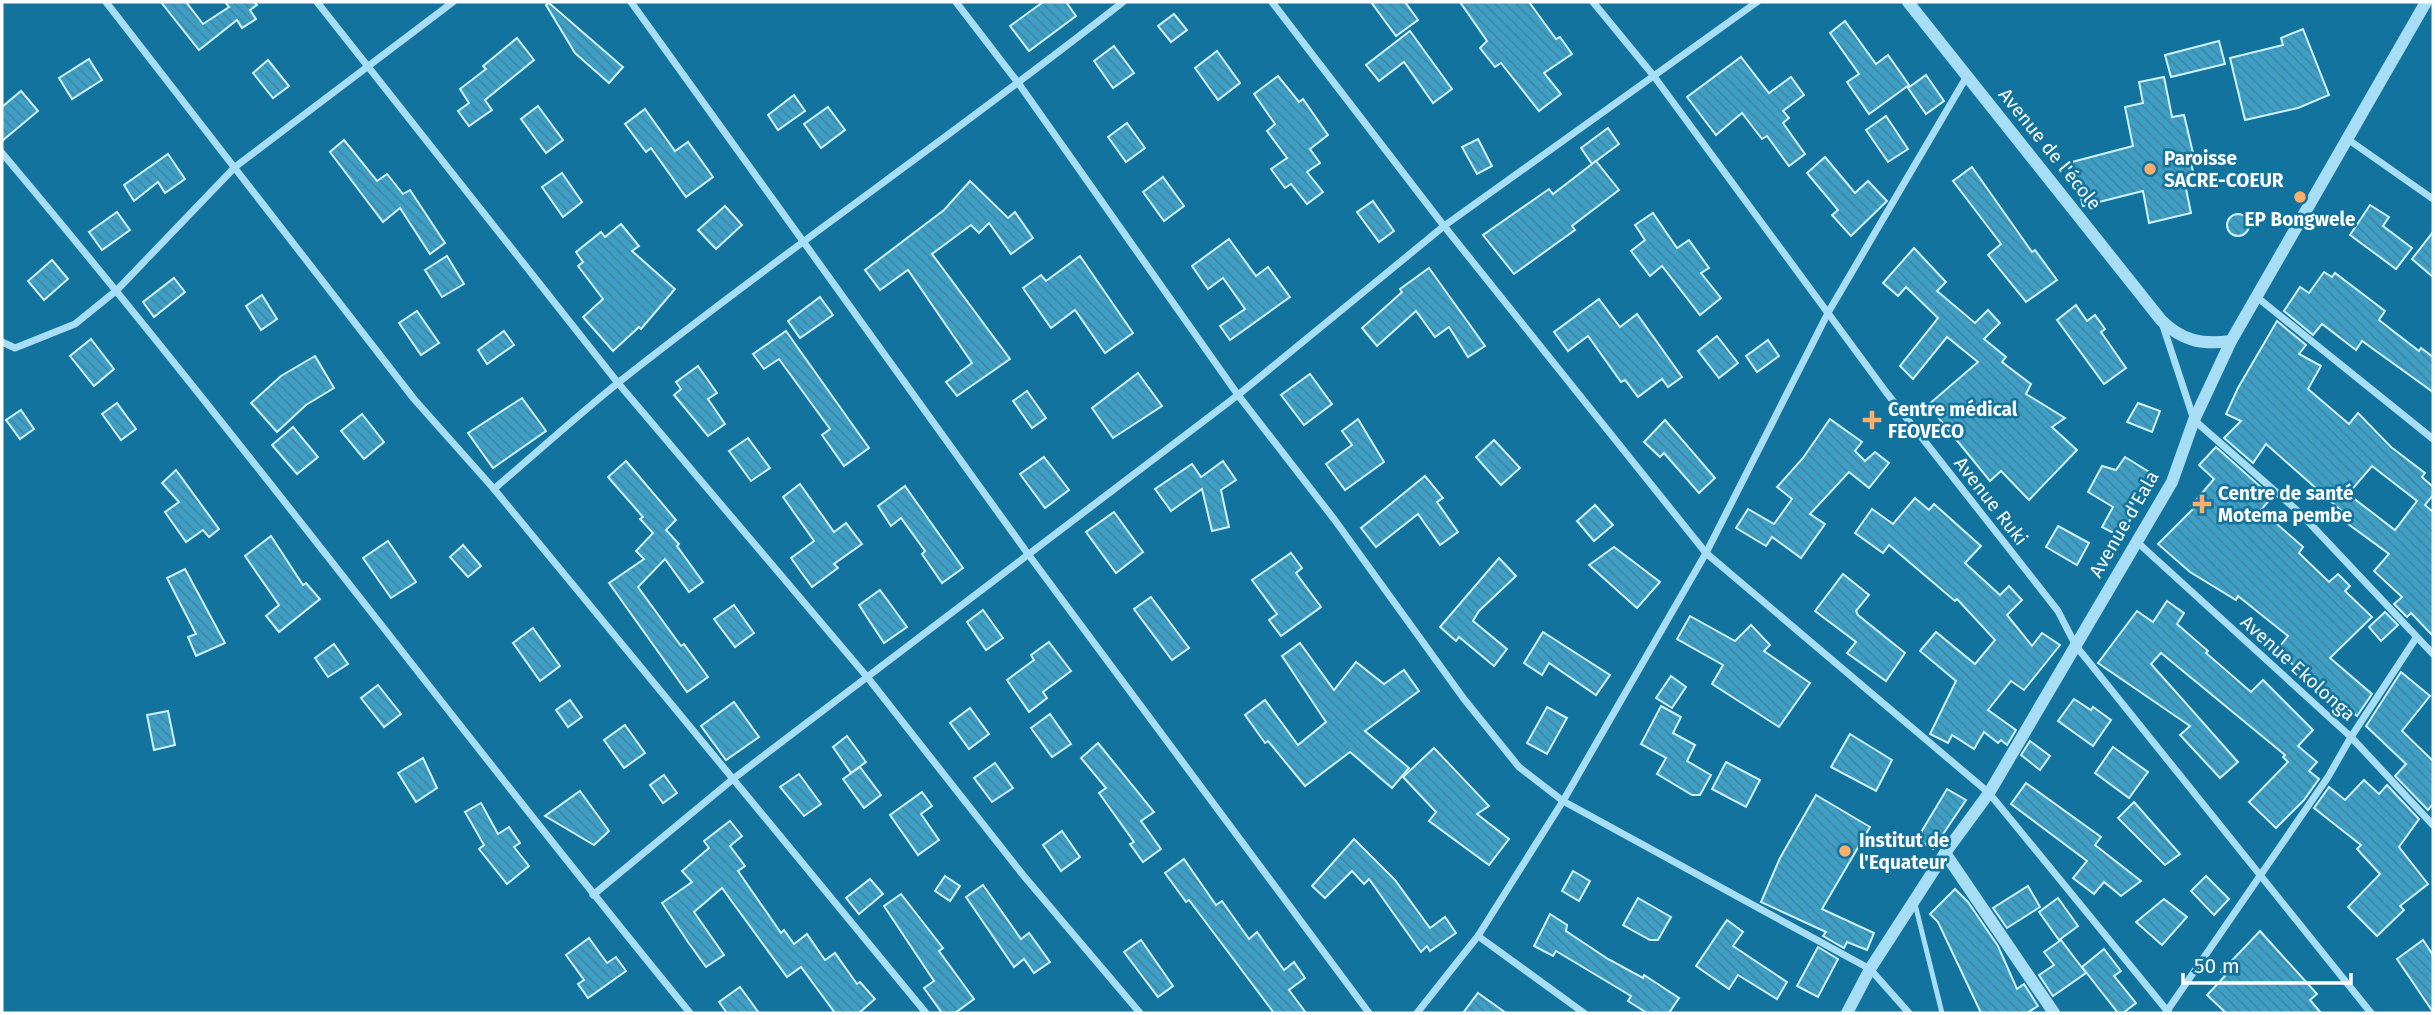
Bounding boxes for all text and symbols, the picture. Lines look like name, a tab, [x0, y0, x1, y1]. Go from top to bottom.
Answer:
street label: Avenue de l'école	[1994, 83, 2106, 215]
place label: Paroisse SACRE-COEUR	[2164, 147, 2284, 192]
marker: Paroisse SACRE-COEUR	[2142, 161, 2158, 177]
marker: EP Bongwele	[2292, 189, 2308, 205]
place label: EP Bongwele	[2245, 208, 2355, 231]
place label: Centre médical FEOVECO	[1888, 398, 2018, 443]
marker: Centre médical FEOVECO	[1862, 410, 1882, 430]
street label: Avenue Ruki	[1949, 452, 2033, 550]
street label: Avenue d'Eala	[2084, 466, 2164, 582]
place label: Centre de santé Motema pembe	[2218, 482, 2354, 527]
marker: Centre de santé Motema pembe	[2192, 494, 2212, 514]
street label: Avenue Ekolonga	[2236, 610, 2360, 726]
place label: Institut de l'Equateur	[1859, 829, 1949, 874]
marker: Institut de l'Equateur	[1837, 843, 1853, 859]
scale bar	[2183, 942, 2351, 986]
text: 50 m	[2194, 953, 2240, 979]

